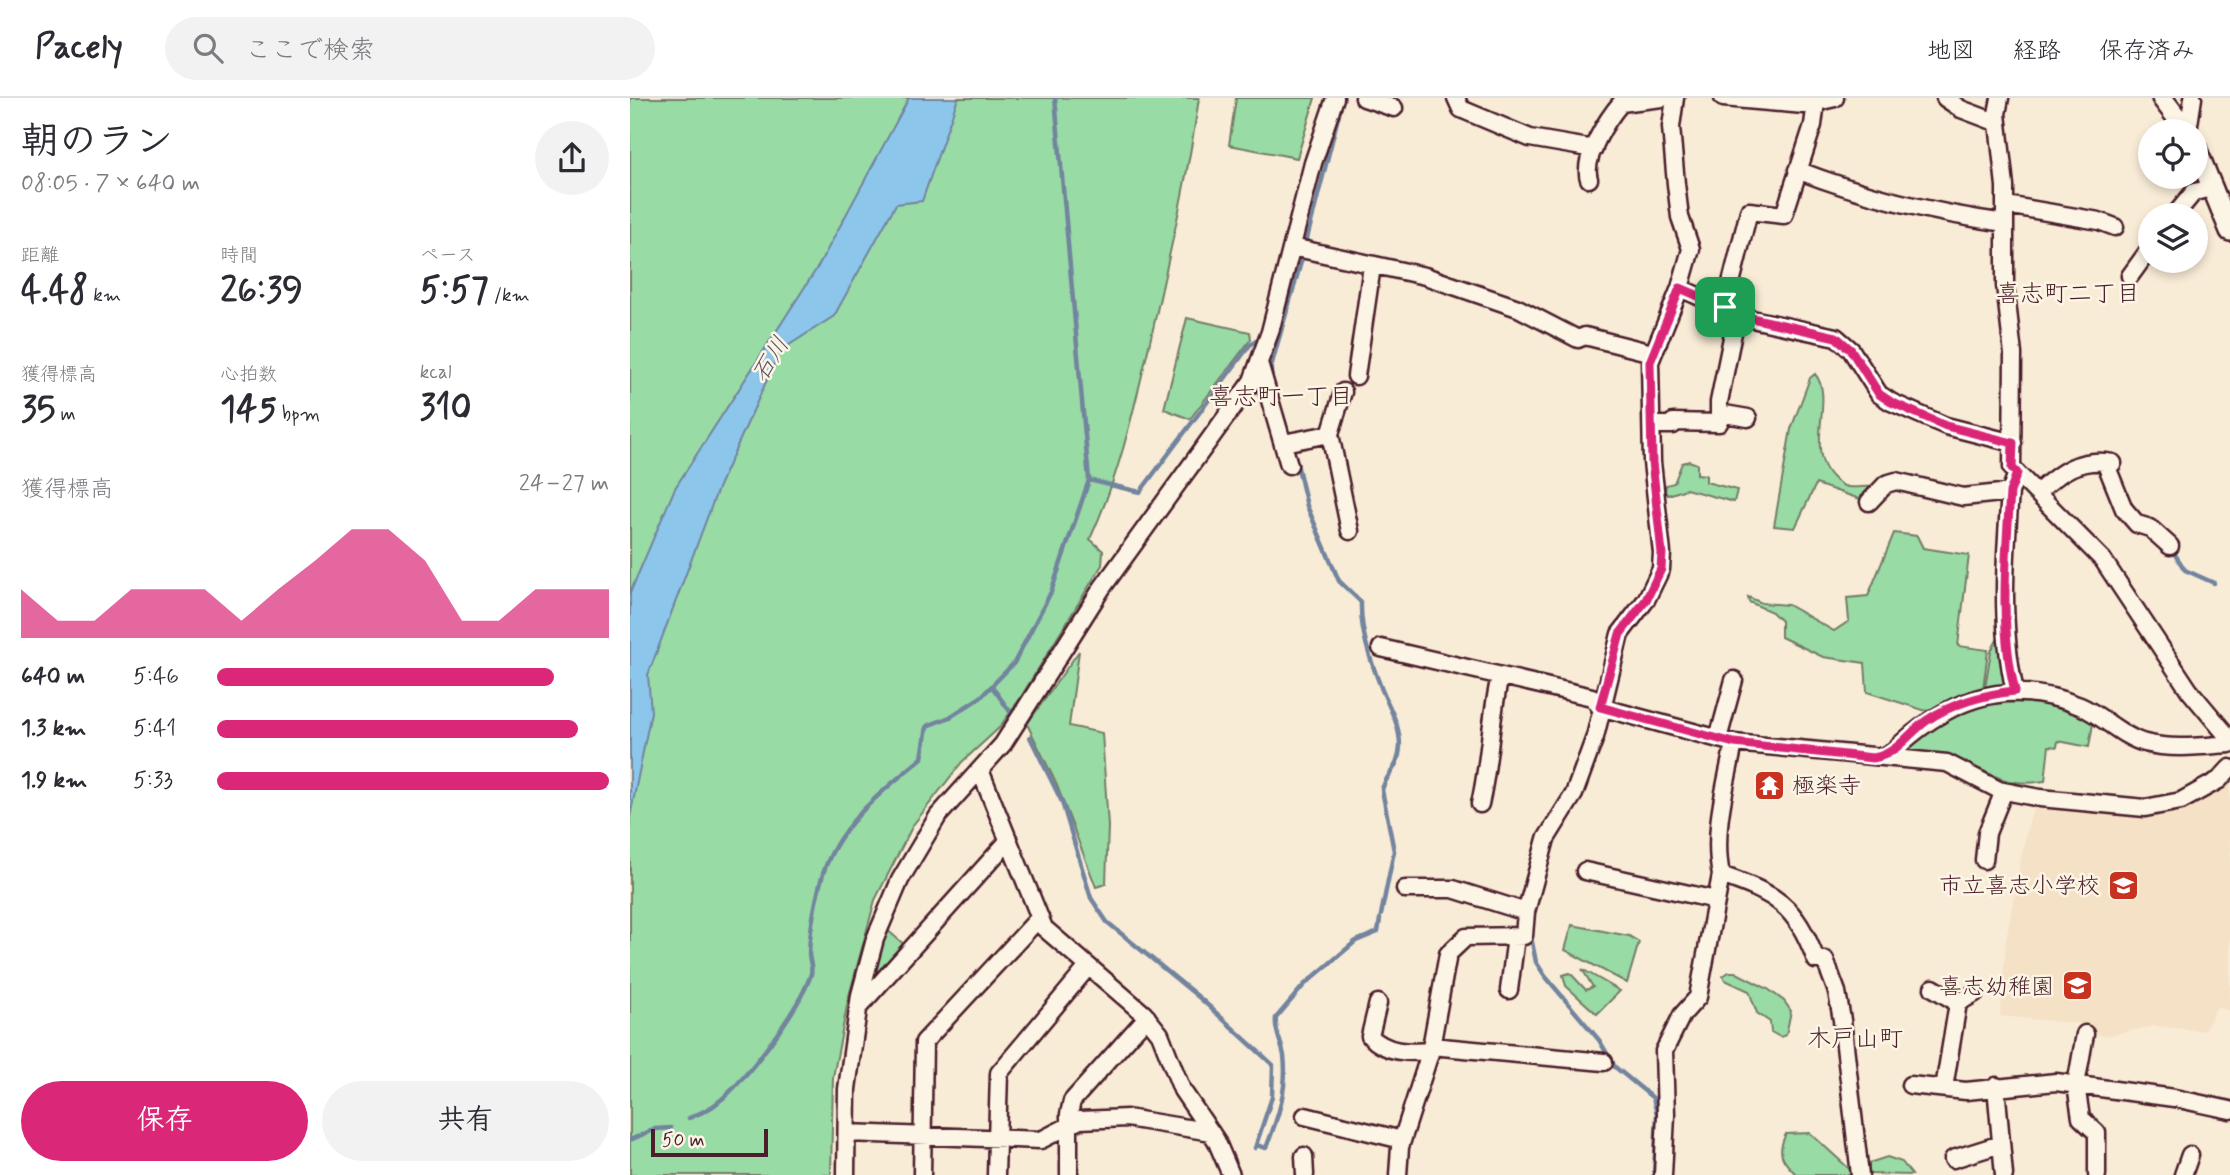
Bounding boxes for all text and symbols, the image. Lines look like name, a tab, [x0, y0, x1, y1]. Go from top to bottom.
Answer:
search box	[165, 17, 655, 80]
text: Pacely	[35, 26, 123, 70]
icon: search	[189, 29, 227, 67]
text: ここで検索	[245, 34, 375, 68]
text: 地図	[1927, 36, 1975, 67]
text: 経路	[2013, 36, 2061, 67]
text: 保存済み	[2099, 36, 2195, 67]
text: 朝のラン	[21, 118, 173, 167]
map controls	[2138, 119, 2208, 273]
button: locate	[2138, 119, 2208, 189]
button: share	[535, 121, 609, 195]
text: 08:05 · 7 × 640 m	[21, 169, 200, 199]
button: layers	[2138, 203, 2208, 273]
text: 距離	[21, 243, 59, 268]
text: 時間	[220, 243, 258, 268]
text: ペース	[420, 243, 476, 268]
text: 4.48	[21, 268, 88, 314]
text: 26:39	[220, 268, 303, 314]
text: 5:57	[420, 268, 489, 314]
pin	[1695, 277, 1755, 337]
district label: 喜志町二丁目	[1996, 279, 2140, 310]
text: km	[88, 283, 121, 308]
text: /km	[489, 283, 530, 308]
icon: arrive	[1706, 288, 1744, 326]
water label: 石川	[745, 331, 797, 388]
text: kcal	[420, 360, 452, 385]
text: 獲得標高	[21, 362, 97, 387]
text: 心拍数	[220, 362, 277, 387]
district label: 喜志町一丁目	[1209, 382, 1353, 413]
text: 310	[420, 385, 472, 431]
text: 35	[21, 387, 55, 433]
text: 145	[220, 387, 277, 433]
text: m	[55, 402, 76, 427]
text: bpm	[277, 402, 320, 427]
text: 24–27 m	[519, 469, 609, 499]
text: 獲得標高	[21, 475, 113, 505]
text: 640 m	[21, 662, 85, 692]
text: 5:46	[133, 662, 179, 692]
text: 1.3 km	[21, 714, 86, 744]
text: 5:41	[133, 714, 176, 744]
text: 1.9 km	[21, 766, 87, 796]
text: 5:33	[133, 766, 173, 796]
temple icon: 極楽寺	[1752, 768, 1786, 802]
place label: 極楽寺	[1792, 772, 1861, 802]
school or university icon: 市立喜志小学校	[2106, 868, 2140, 902]
place label: 市立喜志小学校	[1939, 872, 2100, 902]
school or university icon: 喜志幼稚園	[2060, 969, 2094, 1003]
place label: 喜志幼稚園	[1939, 973, 2054, 1003]
district label: 木戸山町	[1807, 1024, 1903, 1055]
button: 保存	[21, 1081, 308, 1161]
button: 共有	[322, 1081, 609, 1161]
scale bar	[651, 1126, 768, 1158]
text: 50 m	[662, 1128, 705, 1153]

